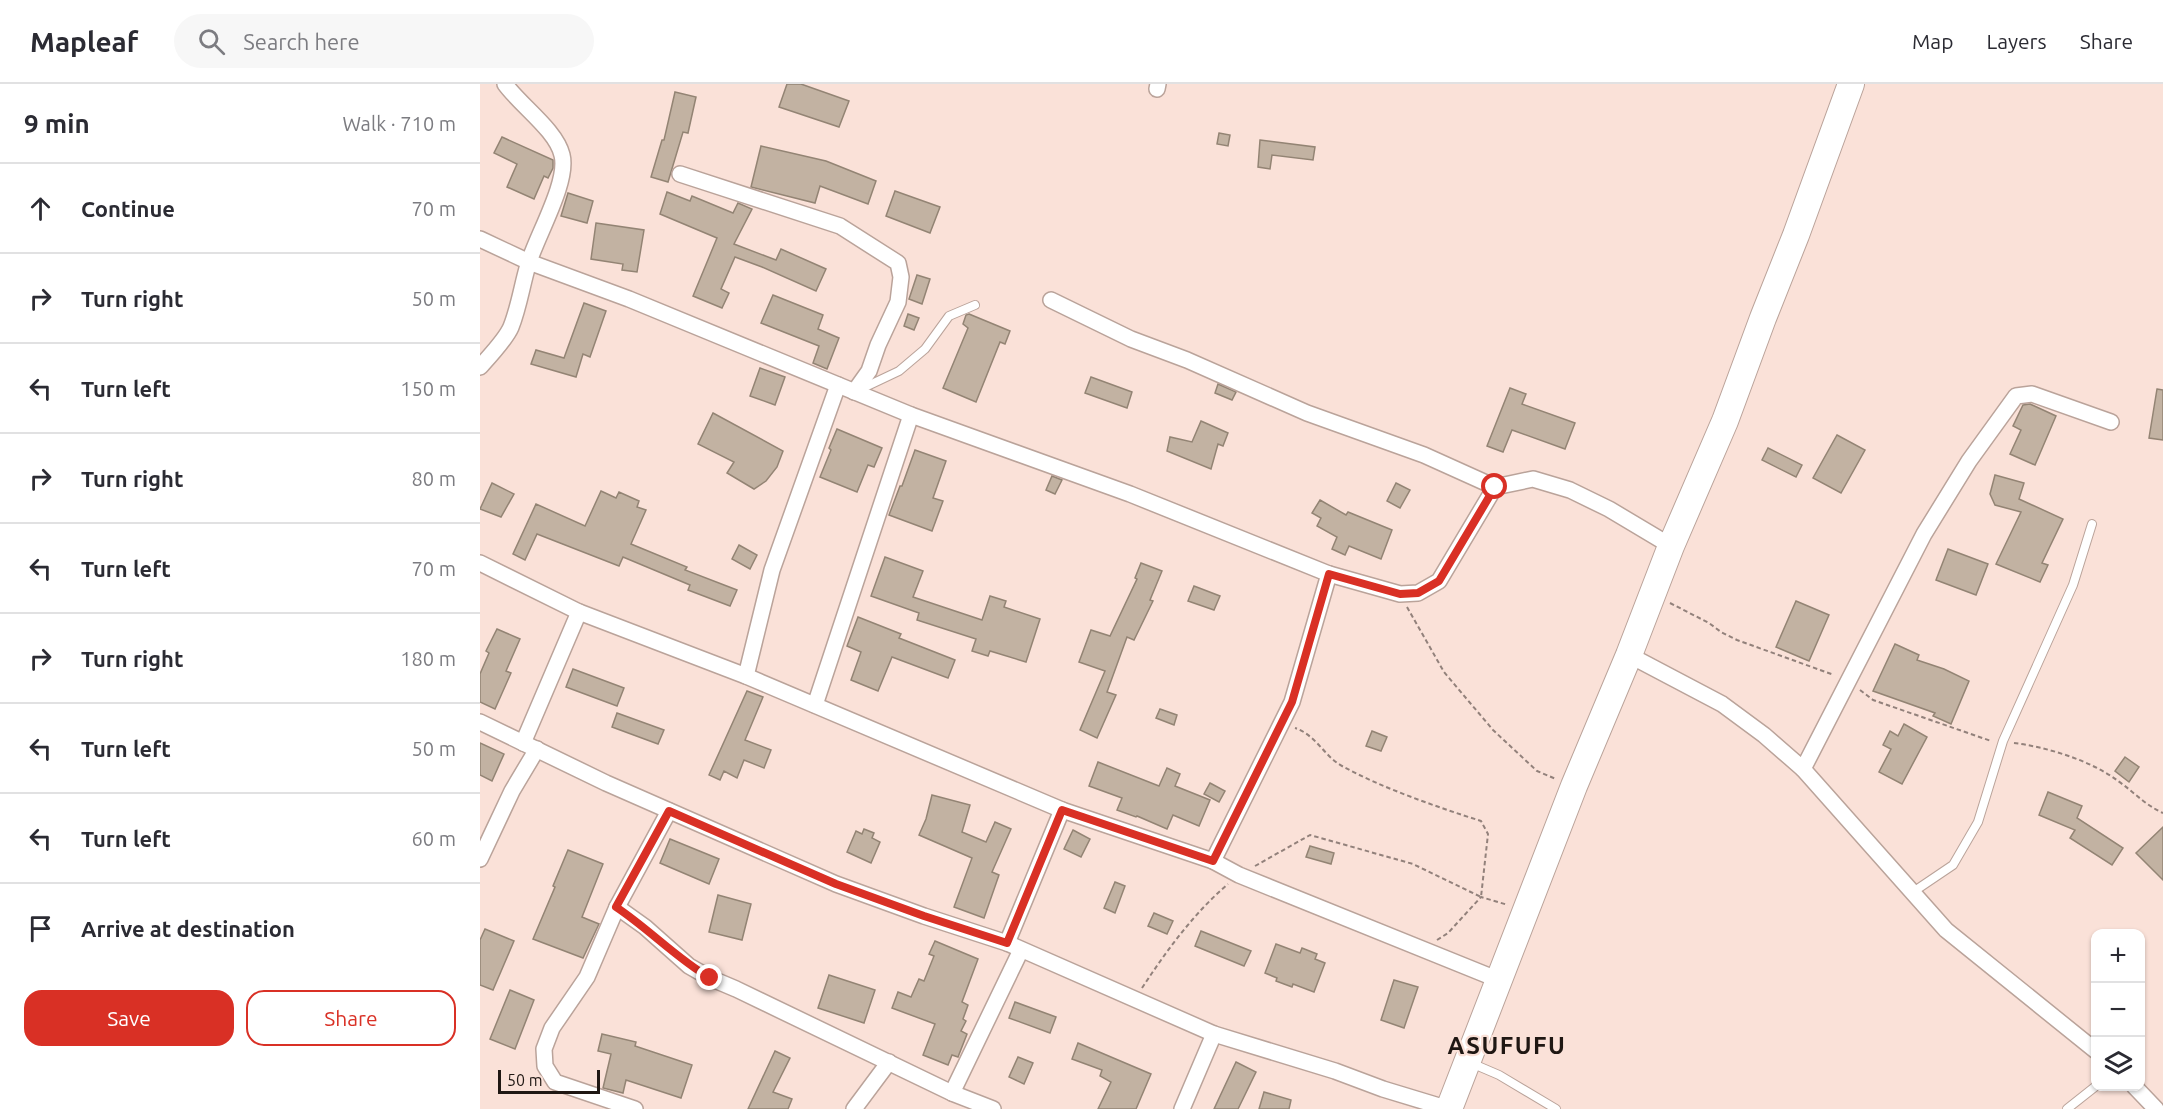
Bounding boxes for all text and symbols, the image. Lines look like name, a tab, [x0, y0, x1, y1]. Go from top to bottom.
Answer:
search box	[174, 14, 594, 68]
icon: search	[195, 25, 228, 58]
text: Mapleaf	[30, 26, 138, 57]
text: Search here	[243, 29, 360, 54]
text: Map	[1912, 29, 1953, 53]
text: Layers	[1986, 29, 2047, 53]
text: Share	[2080, 29, 2133, 53]
text: 9 min	[24, 109, 90, 138]
text: Walk · 710 m	[343, 112, 456, 135]
icon: ahead	[24, 192, 57, 225]
text: Continue	[81, 196, 175, 221]
text: 70 m	[412, 197, 456, 220]
icon: right	[24, 282, 57, 315]
text: Turn right	[81, 286, 183, 311]
text: 50 m	[412, 287, 456, 310]
icon: left	[24, 372, 57, 405]
text: Turn left	[81, 376, 171, 401]
text: 150 m	[400, 377, 456, 400]
icon: right	[24, 462, 57, 495]
text: Turn right	[81, 466, 183, 491]
text: 80 m	[412, 467, 456, 490]
route start	[1481, 473, 1507, 499]
icon: left	[24, 552, 57, 585]
text: Turn left	[81, 556, 171, 581]
text: 70 m	[412, 557, 456, 580]
icon: right	[24, 642, 57, 675]
text: Turn right	[81, 646, 183, 671]
text: 180 m	[400, 647, 456, 670]
icon: left	[24, 732, 57, 765]
text: Turn left	[81, 736, 171, 761]
text: 50 m	[412, 737, 456, 760]
icon: left	[24, 822, 57, 855]
text: Turn left	[81, 826, 171, 851]
text: 60 m	[412, 827, 456, 850]
icon: arrive	[24, 912, 57, 945]
text: Arrive at destination	[81, 916, 295, 941]
map controls	[2091, 929, 2145, 1091]
button: +	[2091, 929, 2145, 983]
route end	[696, 964, 722, 990]
button: −	[2091, 983, 2145, 1037]
button: Save	[24, 990, 234, 1046]
button: Share	[246, 990, 456, 1046]
district label: ASUFUFU	[1448, 1032, 1566, 1059]
button: layers	[2091, 1037, 2145, 1091]
scale bar	[498, 1067, 600, 1094]
text: 50 m	[507, 1071, 543, 1089]

